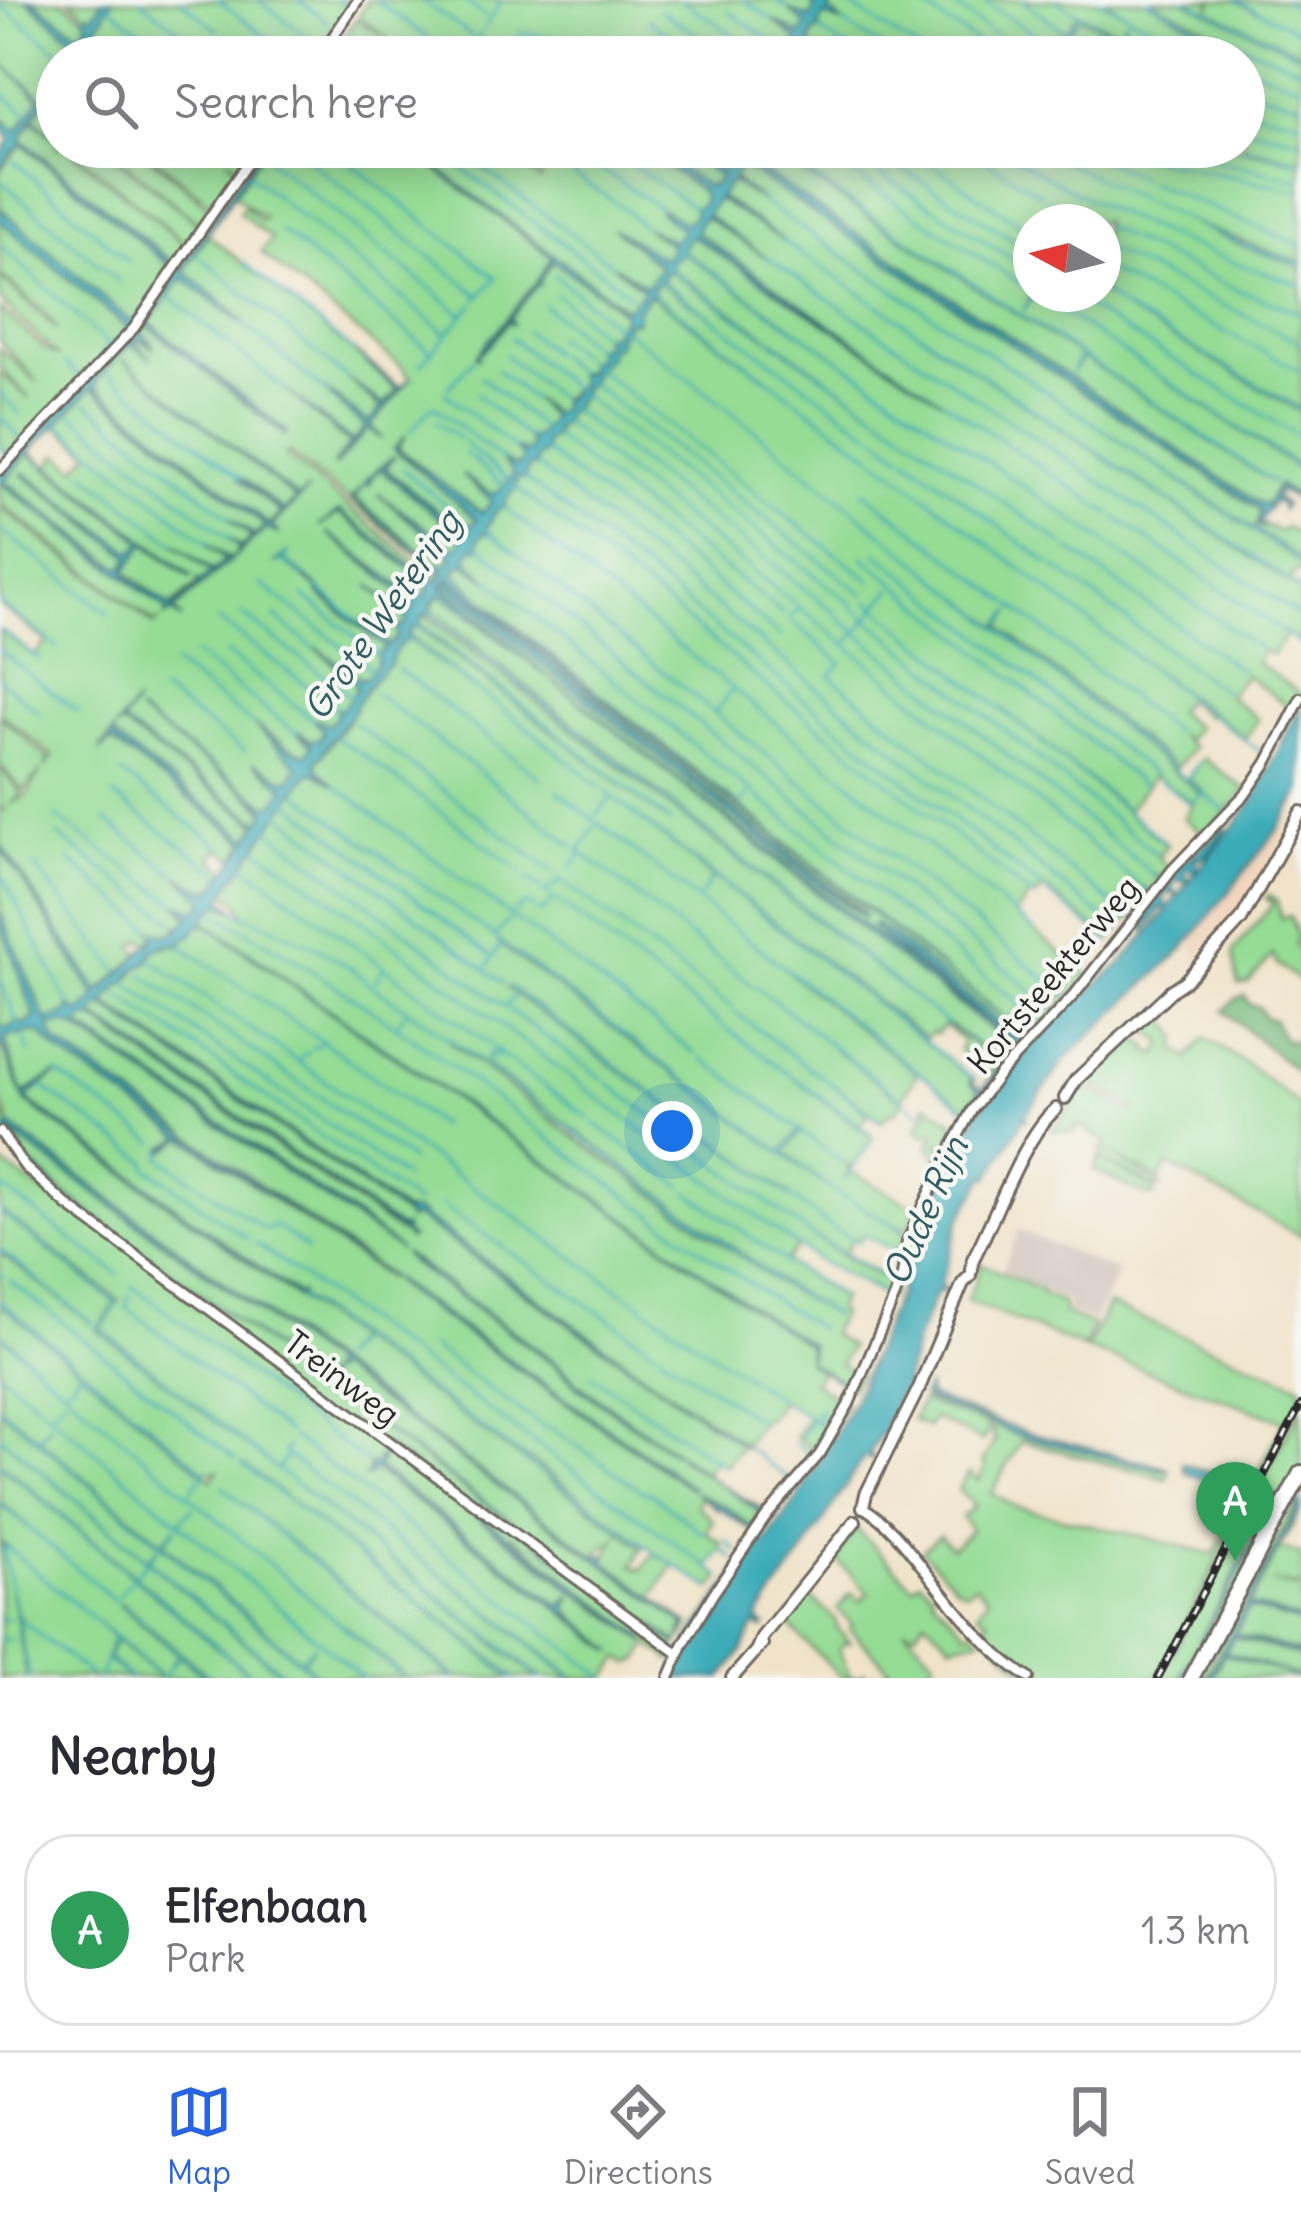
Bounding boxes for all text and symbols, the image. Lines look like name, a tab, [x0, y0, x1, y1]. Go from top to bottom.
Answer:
search box	[36, 36, 1265, 168]
icon: search	[78, 69, 144, 135]
text: Search here	[174, 74, 418, 130]
north arrow	[1013, 204, 1121, 312]
water label: Grote Wetering	[294, 499, 473, 729]
street label: Kortsteekterweg	[958, 867, 1148, 1083]
your location	[642, 1101, 702, 1161]
water label: Oude Rijn	[873, 1129, 979, 1292]
street label: Treinweg	[276, 1321, 408, 1435]
pin: A	[1196, 1462, 1274, 1561]
text: Nearby	[48, 1724, 217, 1788]
text: Elfenbaan	[165, 1878, 368, 1934]
text: A	[77, 1906, 103, 1955]
text: 1.3 km	[1141, 1906, 1250, 1955]
text: Park	[165, 1934, 246, 1983]
tab: Map	[166, 2079, 232, 2193]
tab: Directions	[564, 2079, 713, 2193]
tab: Saved	[1045, 2079, 1135, 2193]

